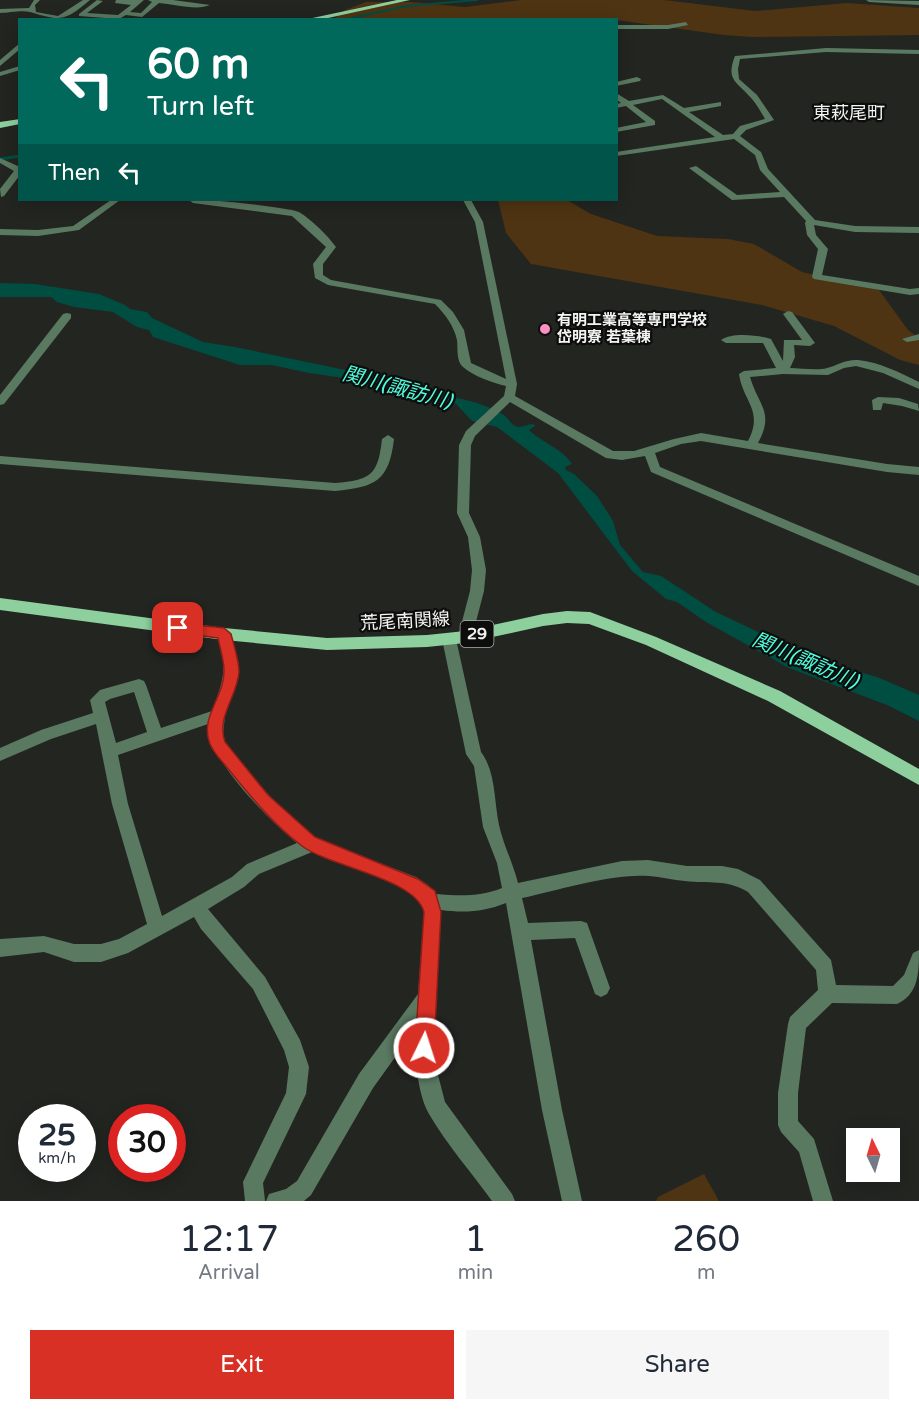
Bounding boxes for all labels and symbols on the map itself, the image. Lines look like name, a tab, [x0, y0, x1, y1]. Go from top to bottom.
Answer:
district label: 東萩尾町	[813, 102, 885, 124]
place label: 有明工業高等専門学校 岱明寮 若葉棟	[557, 311, 707, 346]
marker: 有明工業高等専門学校 岱明寮 若葉棟	[538, 322, 552, 336]
water label: 関川(諏訪川)	[340, 362, 456, 415]
pin	[152, 602, 203, 653]
street label: 荒尾南関線	[359, 608, 451, 634]
road number: 29	[460, 621, 494, 647]
water label: 関川(諏訪川)	[749, 628, 863, 695]
position arrow	[392, 1016, 456, 1080]
speed limit sign: 30	[108, 1104, 186, 1182]
north arrow	[846, 1128, 900, 1182]

